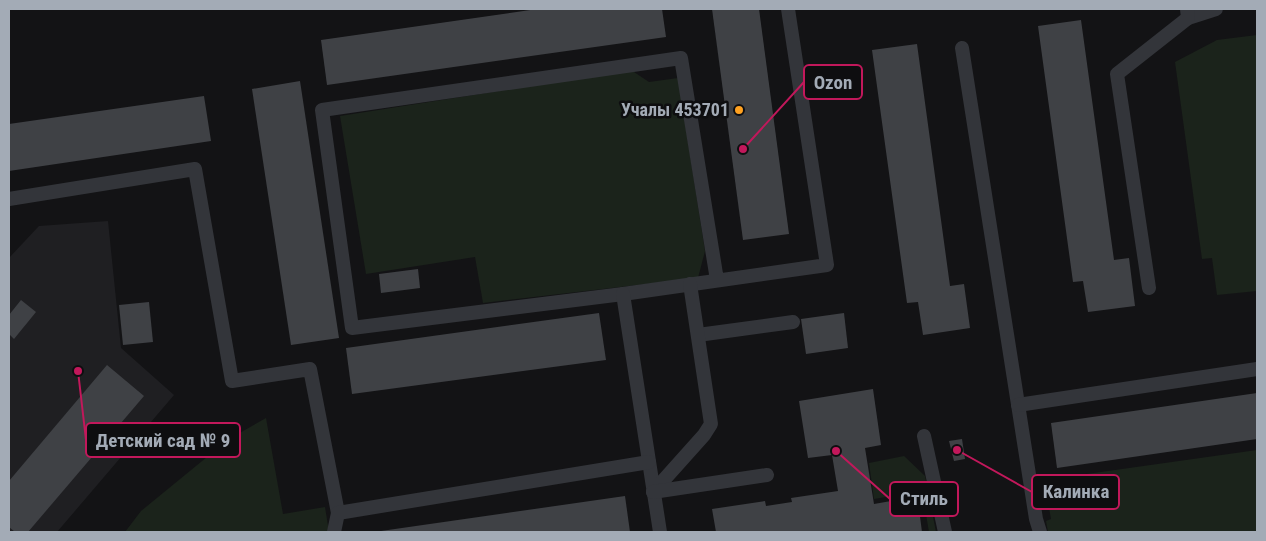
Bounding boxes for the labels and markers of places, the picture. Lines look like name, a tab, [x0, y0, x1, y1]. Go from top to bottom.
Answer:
callout: Ozon	[804, 65, 862, 99]
place label: Учалы 453701	[621, 99, 729, 120]
marker: Учалы 453701	[733, 104, 745, 116]
callout: Детский сад № 9	[86, 423, 240, 457]
callout: Калинка	[1032, 475, 1119, 509]
callout: Стиль	[890, 482, 958, 516]

